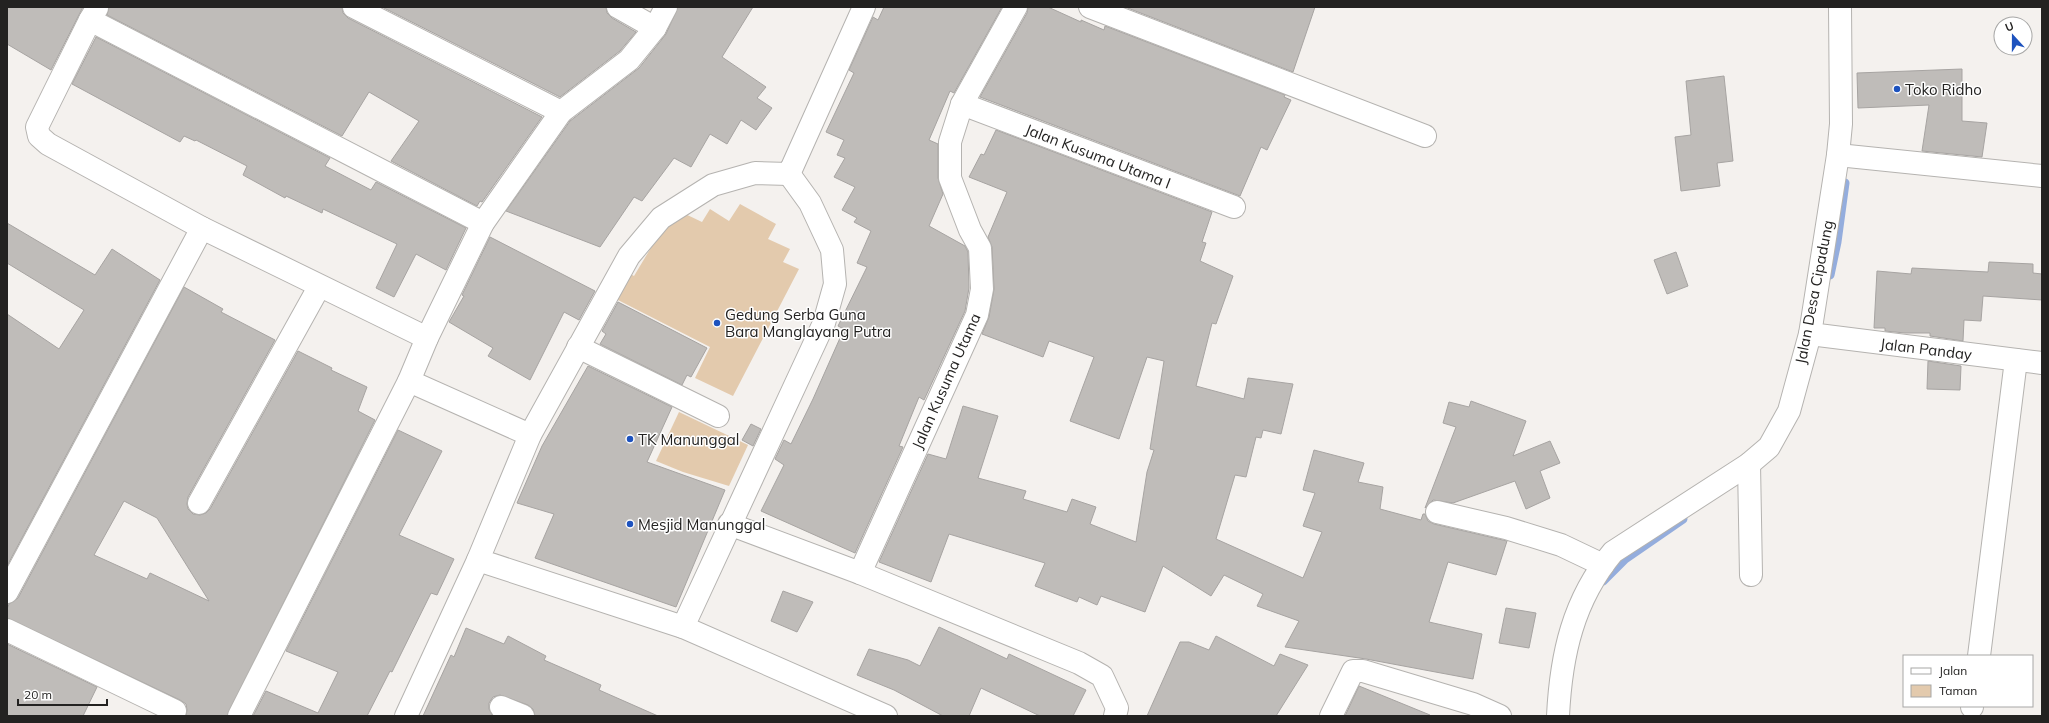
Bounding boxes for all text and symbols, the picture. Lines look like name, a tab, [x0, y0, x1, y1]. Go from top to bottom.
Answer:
north arrow	[1993, 16, 2033, 56]
text: U	[2003, 19, 2016, 35]
place label: Toko Ridho	[1905, 80, 1982, 99]
marker: Toko Ridho	[1892, 84, 1902, 94]
street label: Jalan Kusuma Utama I	[1022, 119, 1174, 193]
street label: Jalan Desa Cipadung	[1791, 218, 1837, 366]
place label: Gedung Serba Guna Bara Manglayang Putra	[725, 305, 891, 341]
street label: Jalan Kusuma Utama	[907, 310, 985, 452]
marker: Gedung Serba Guna Bara Manglayang Putra	[712, 318, 722, 328]
street label: Jalan Panday	[1879, 334, 1973, 364]
place label: TK Manunggal	[638, 430, 739, 449]
marker: TK Manunggal	[625, 434, 635, 444]
place label: Mesjid Manunggal	[638, 515, 765, 534]
marker: Mesjid Manunggal	[625, 519, 635, 529]
legend	[1903, 655, 2033, 707]
text: Jalan	[1939, 663, 1967, 678]
scale bar	[18, 681, 107, 707]
text: Taman	[1939, 683, 1977, 698]
text: 20 m	[24, 687, 52, 702]

